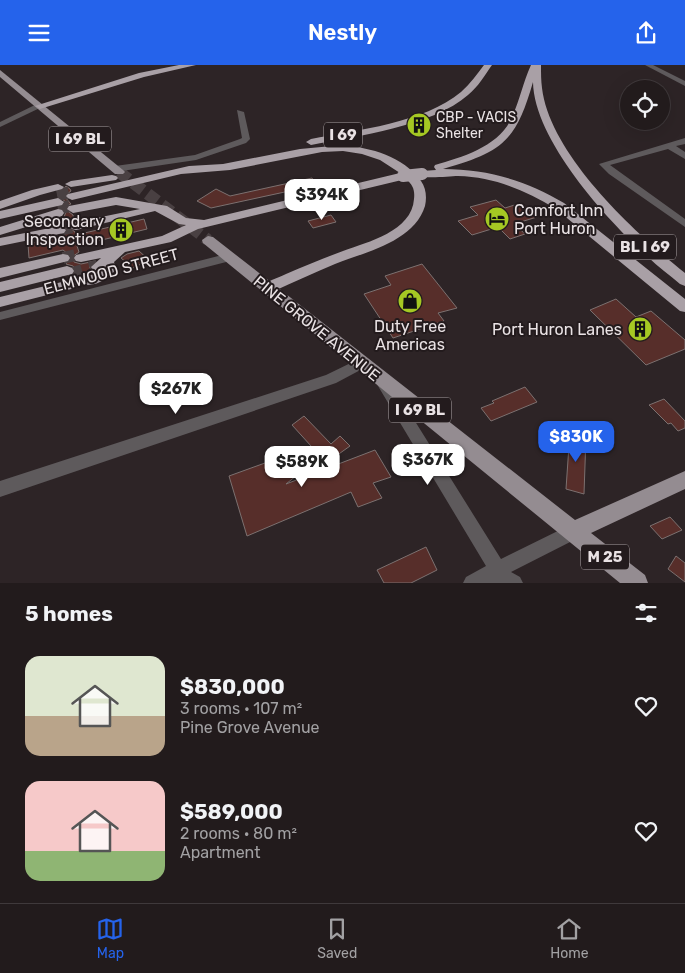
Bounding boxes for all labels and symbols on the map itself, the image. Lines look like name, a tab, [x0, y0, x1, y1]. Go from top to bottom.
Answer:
place label: CBP - VACIS Shelter	[436, 109, 516, 142]
building icon: CBP - VACIS Shelter	[406, 112, 432, 138]
road number: I 69	[324, 123, 362, 147]
road number: I 69 BL	[49, 127, 111, 151]
pin: $394K	[287, 179, 357, 221]
place label: Comfort Inn Port Huron	[514, 201, 603, 238]
hotel icon: Comfort Inn Port Huron	[484, 206, 510, 232]
place label: Secondary Inspection	[24, 212, 104, 249]
building icon: Secondary Inspection	[108, 217, 134, 243]
road number: BL I 69	[614, 235, 676, 259]
street label: ELMWOOD STREET	[42, 244, 181, 299]
street label: PINE GROVE AVENUE	[250, 272, 384, 385]
shop icon: Duty Free Americas	[397, 288, 423, 314]
building icon: Port Huron Lanes	[627, 316, 653, 342]
place label: Duty Free Americas	[374, 317, 446, 354]
place label: Port Huron Lanes	[492, 320, 622, 339]
pin: $267K	[141, 373, 211, 415]
road number: I 69 BL	[389, 397, 451, 423]
pin: $830K	[541, 421, 611, 463]
pin: $367K	[393, 443, 463, 486]
pin: $589K	[267, 445, 337, 488]
road number: M 25	[581, 545, 629, 569]

